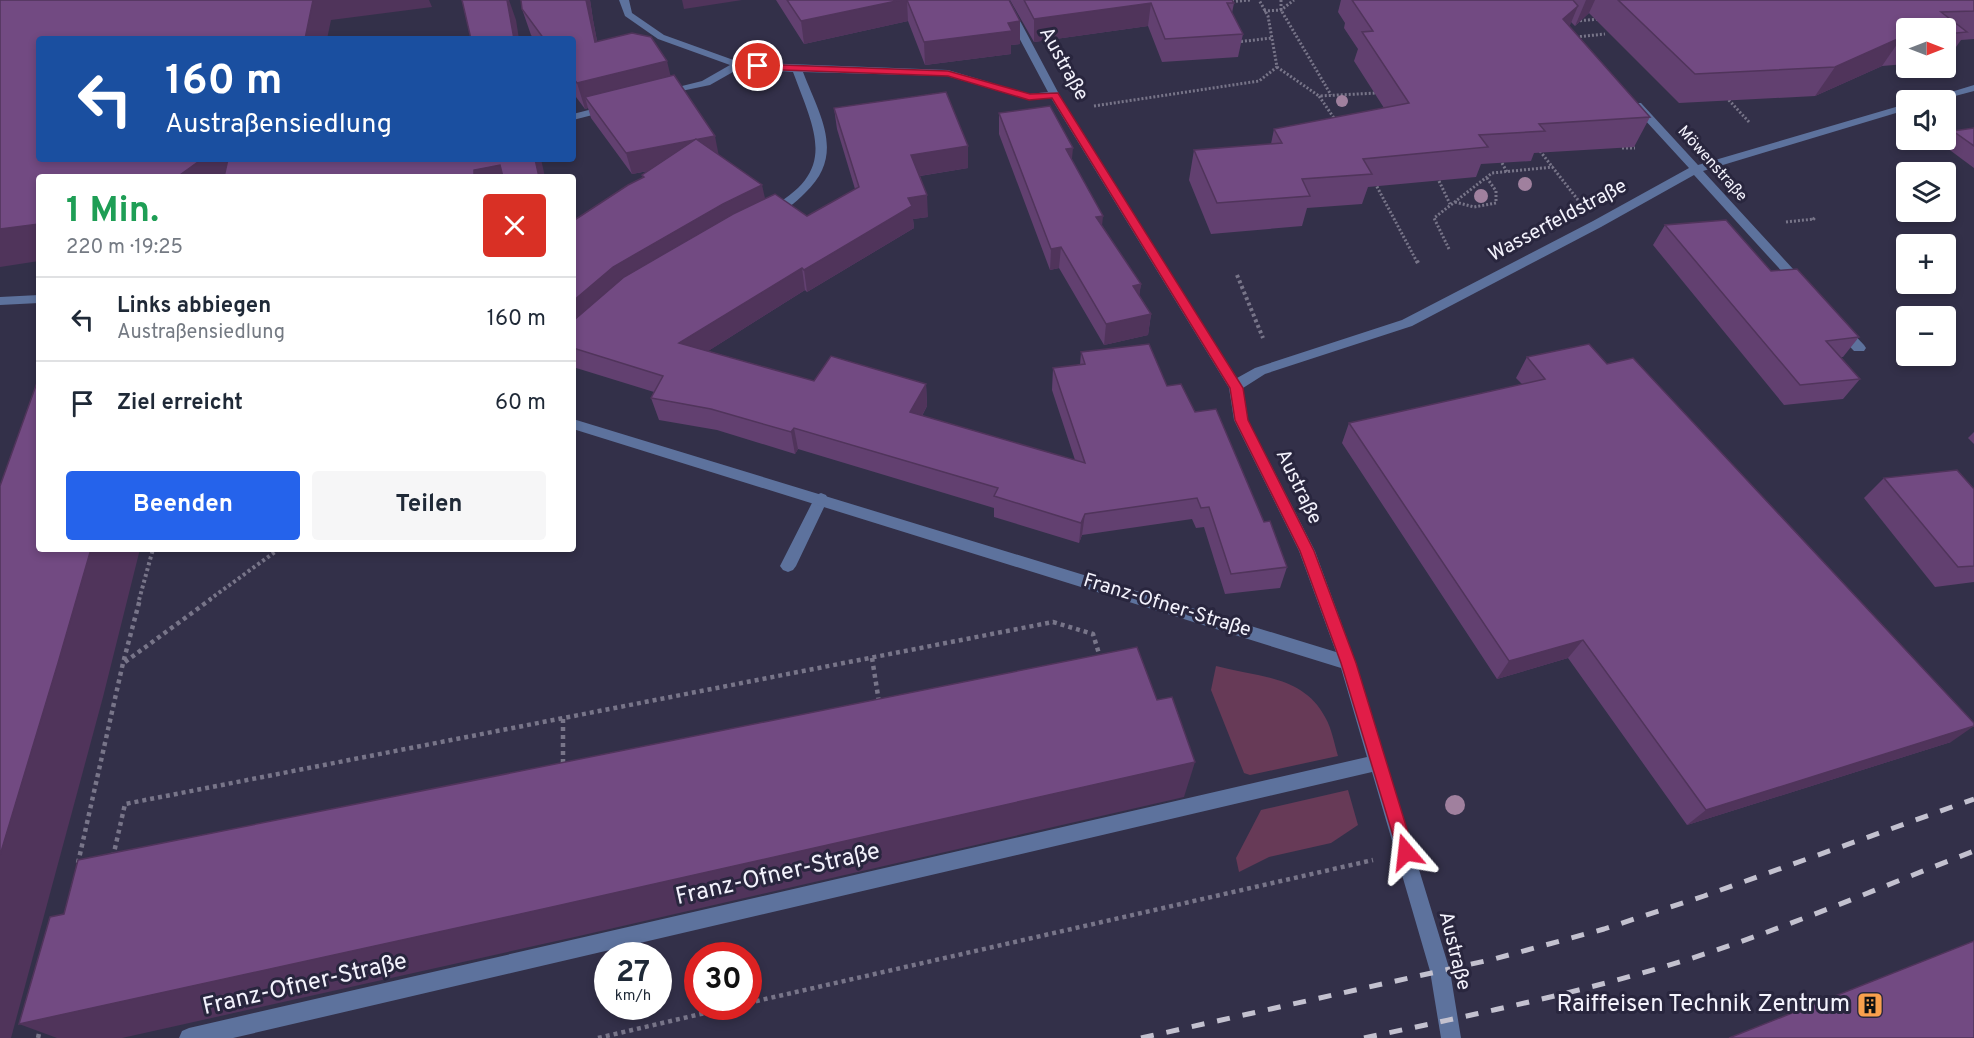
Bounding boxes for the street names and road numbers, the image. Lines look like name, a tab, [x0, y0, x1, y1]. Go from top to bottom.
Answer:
street label: Austraße	[1032, 23, 1094, 105]
street label: Möwenstraße	[1673, 122, 1751, 206]
street label: Wasserfeldstraße	[1484, 174, 1632, 268]
street label: Austraße	[1269, 445, 1327, 529]
street label: Franz-Ofner-Straße	[1080, 568, 1254, 644]
street label: Franz-Ofner-Straße	[673, 837, 883, 913]
street label: Austraße	[1432, 909, 1476, 993]
street label: Franz-Ofner-Straße	[200, 947, 410, 1023]

